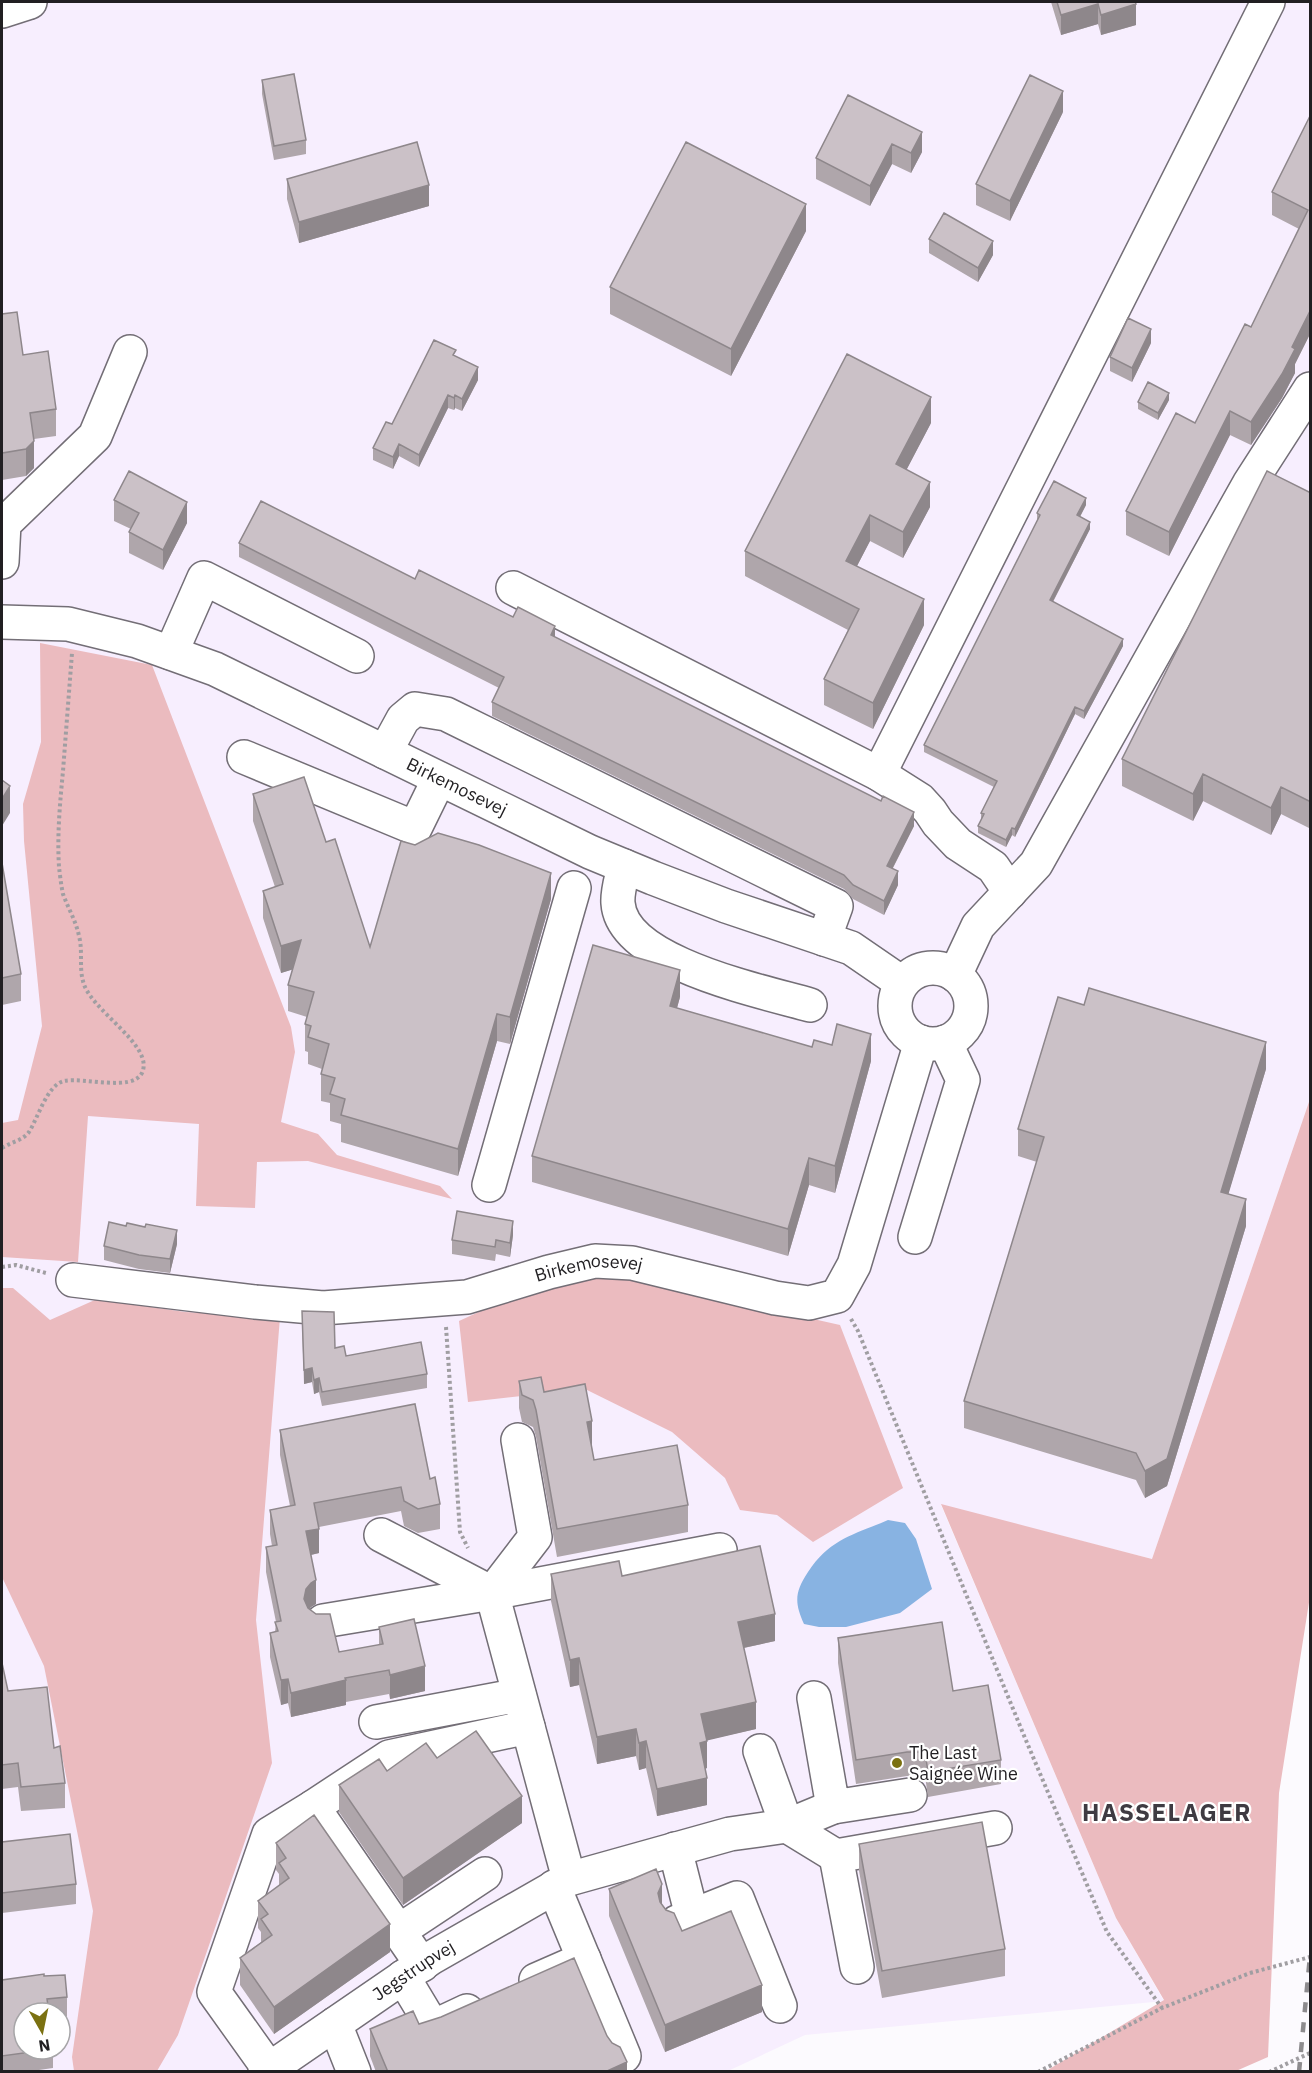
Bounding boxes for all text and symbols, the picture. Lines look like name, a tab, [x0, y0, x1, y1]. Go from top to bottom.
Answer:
street label: Birkemosevej	[403, 752, 511, 821]
street label: Birkemosevej	[532, 1249, 645, 1287]
place label: The Last Saignée Wine	[909, 1741, 1018, 1785]
marker: The Last Saignée Wine	[890, 1756, 904, 1770]
district label: HASSELAGER	[1082, 1796, 1252, 1828]
street label: Jegstrupvej	[368, 1935, 459, 2006]
north arrow	[12, 2001, 72, 2061]
text: N	[37, 2035, 52, 2057]

